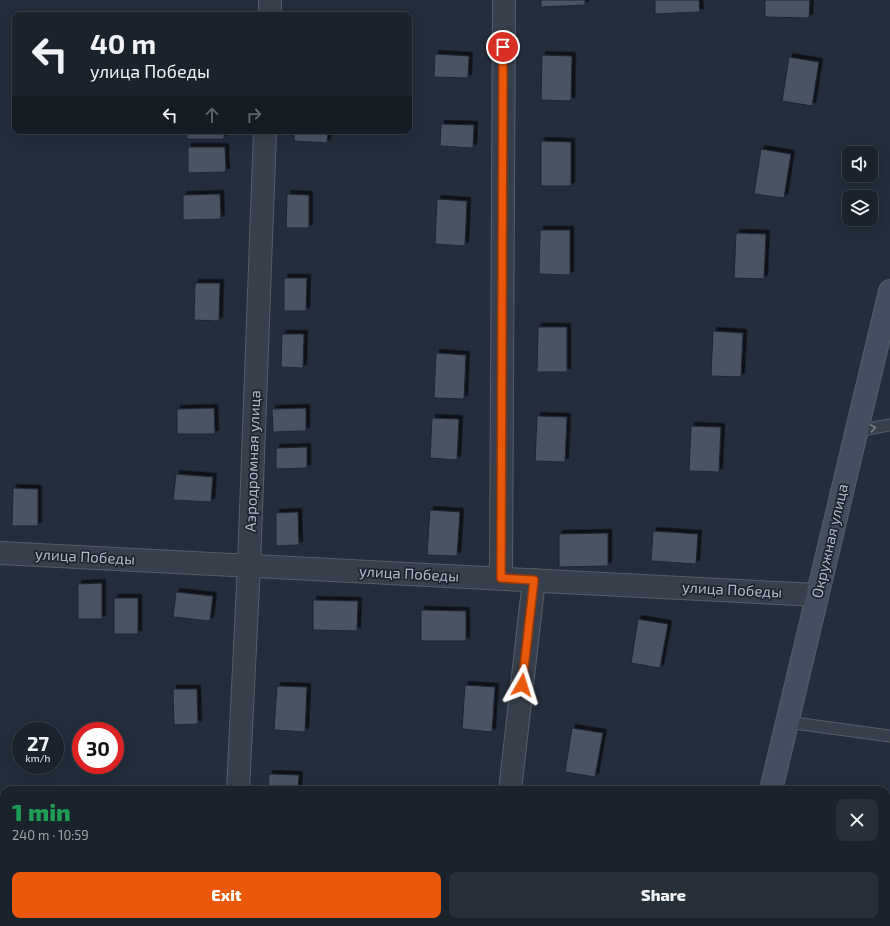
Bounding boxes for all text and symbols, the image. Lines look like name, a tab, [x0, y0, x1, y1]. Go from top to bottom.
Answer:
text: 40 m	[90, 26, 156, 60]
icon: left	[24, 28, 76, 80]
pin	[486, 30, 520, 64]
icon: arrive	[492, 36, 514, 58]
text: улица Победы	[90, 60, 210, 82]
icon: left	[159, 104, 181, 126]
icon: ahead	[201, 104, 223, 126]
icon: right	[243, 104, 265, 126]
map controls	[842, 146, 878, 226]
button: sound	[842, 146, 878, 182]
button: layers	[842, 190, 878, 226]
street label: Аэродромная улица	[241, 390, 264, 532]
one-way arrow	[870, 424, 876, 432]
street label: Окружная улица	[807, 482, 852, 600]
street label: улица Победы	[35, 544, 135, 569]
street label: улица Победы	[359, 561, 459, 586]
street label: улица Победы	[682, 577, 782, 602]
position arrow	[501, 664, 543, 706]
speed limit sign: 30	[72, 722, 124, 774]
text: 27	[27, 731, 49, 755]
text: km/h	[26, 752, 50, 764]
text: 1 min	[12, 797, 71, 826]
button: close	[836, 799, 878, 841]
text: 240 m · 10:59	[12, 827, 89, 843]
button: Exit	[12, 872, 441, 918]
button: Share	[449, 872, 878, 918]

